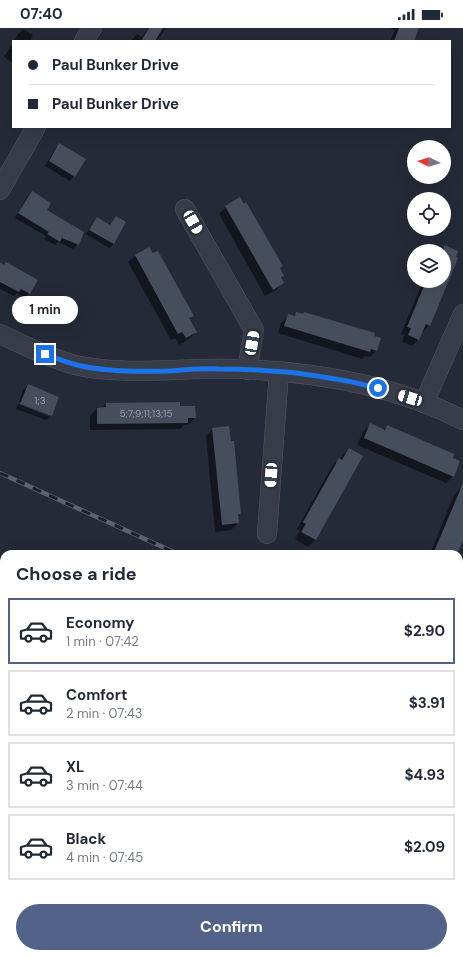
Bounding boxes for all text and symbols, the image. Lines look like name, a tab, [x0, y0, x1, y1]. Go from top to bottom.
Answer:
text: 07:40	[20, 4, 63, 24]
text: Paul Bunker Drive	[52, 55, 179, 75]
text: Paul Bunker Drive	[52, 94, 179, 114]
north arrow	[407, 140, 451, 184]
map controls	[407, 140, 451, 288]
button: locate	[407, 192, 451, 236]
car	[182, 209, 204, 235]
button: layers	[407, 244, 451, 288]
callout: 1 min	[12, 296, 78, 324]
text: 1 min	[29, 301, 61, 318]
car	[244, 330, 260, 356]
route end	[36, 345, 54, 363]
route start	[369, 379, 387, 397]
car	[397, 389, 423, 407]
house number: 1;3	[34, 394, 46, 407]
house number: 5;7;9;11;13;15	[119, 407, 173, 420]
car	[264, 463, 278, 487]
text: Choose a ride	[16, 562, 137, 586]
icon: car	[18, 613, 54, 649]
text: Economy	[66, 613, 134, 633]
text: $2.90	[404, 621, 445, 641]
text: 1 min · 07:42	[66, 633, 139, 650]
icon: car	[18, 685, 54, 721]
text: Comfort	[66, 685, 127, 705]
text: $3.91	[409, 693, 445, 713]
text: 2 min · 07:43	[66, 705, 142, 722]
icon: car	[18, 757, 54, 793]
text: XL	[66, 757, 84, 777]
text: $4.93	[404, 765, 445, 785]
text: 3 min · 07:44	[66, 777, 143, 794]
icon: car	[18, 829, 54, 865]
text: Black	[66, 829, 106, 849]
text: $2.09	[404, 837, 445, 857]
text: 4 min · 07:45	[66, 849, 143, 866]
button: Confirm	[16, 904, 447, 950]

